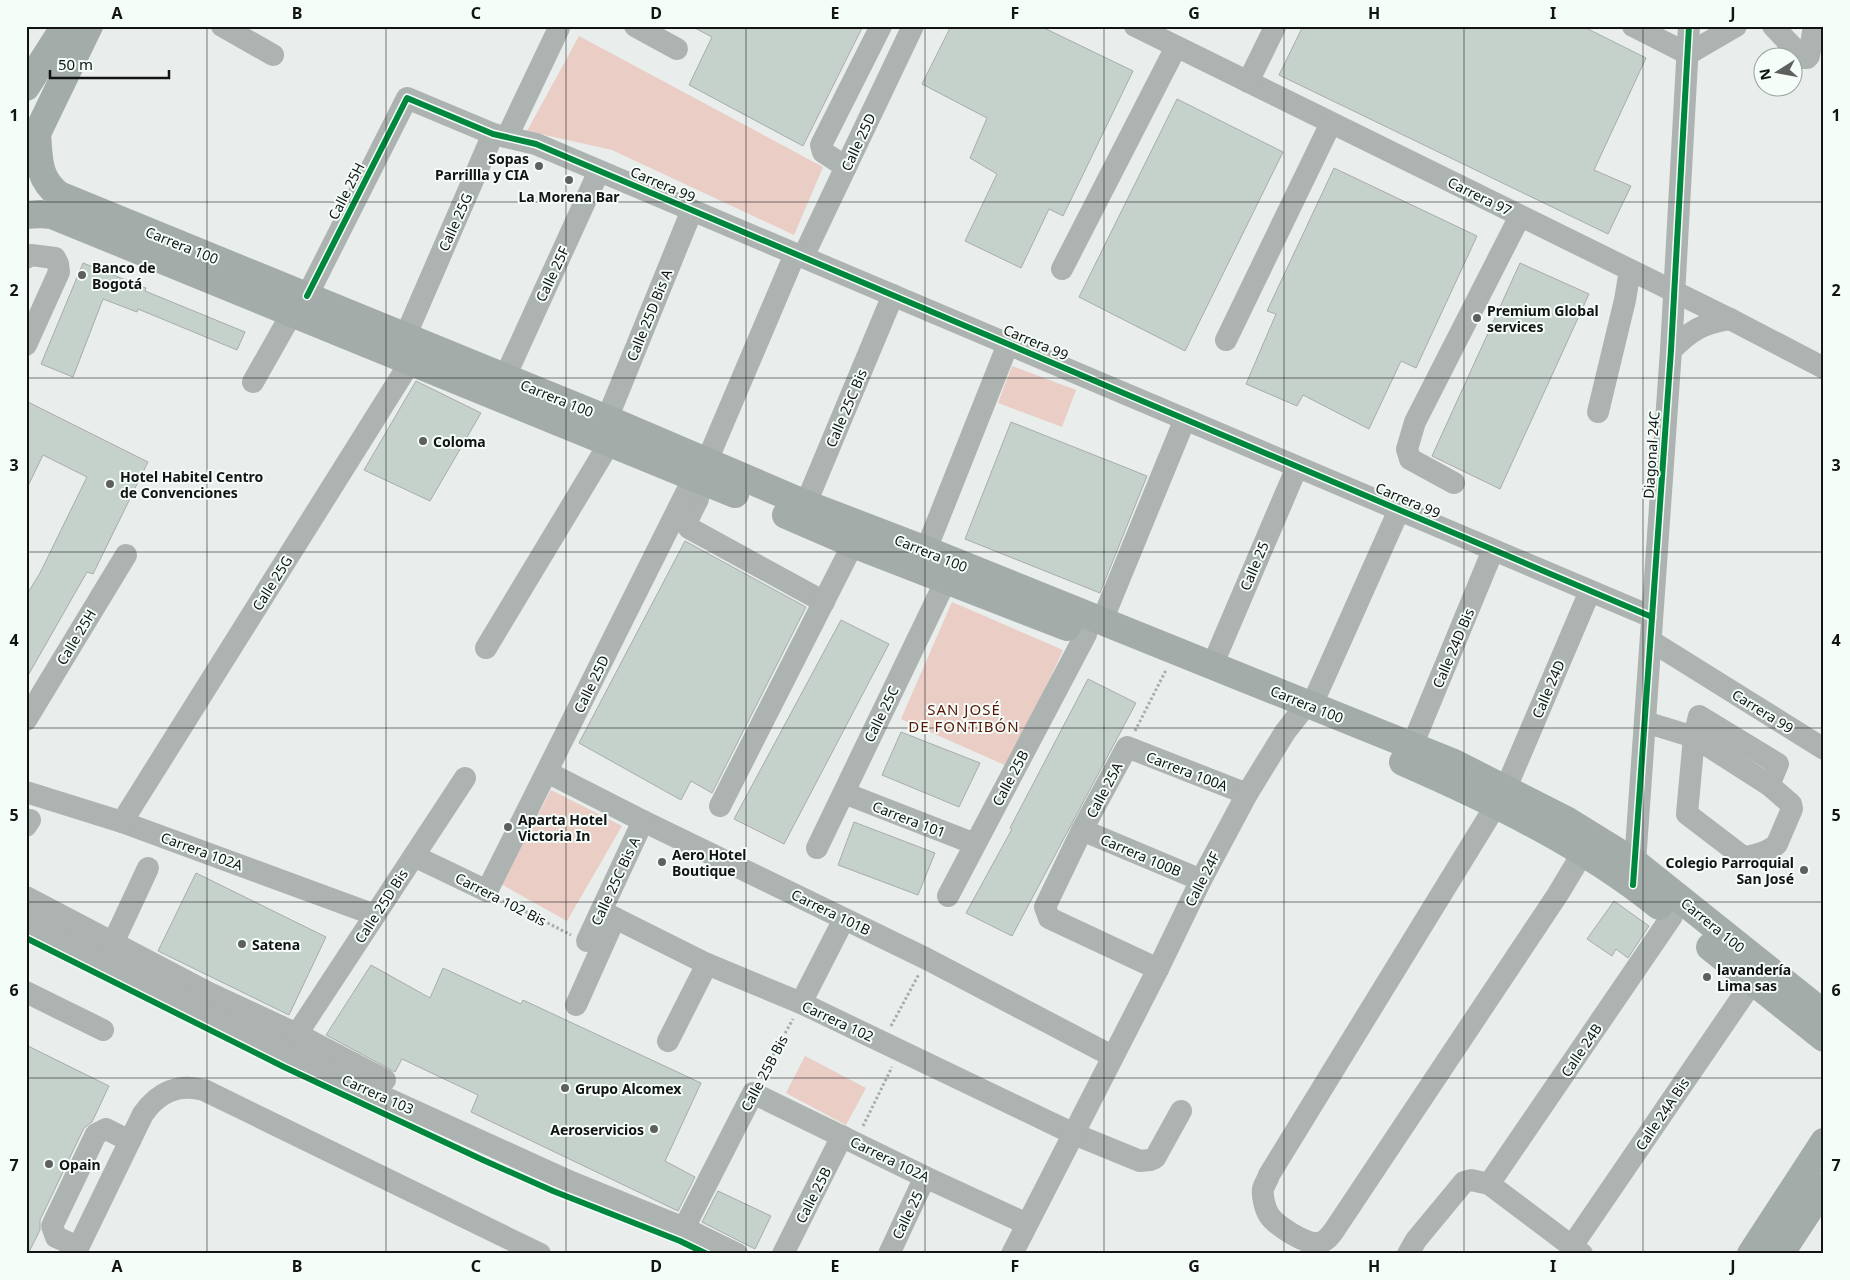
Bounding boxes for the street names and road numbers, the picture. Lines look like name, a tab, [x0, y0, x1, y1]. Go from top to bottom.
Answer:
street label: Calle 25D	[836, 110, 880, 174]
street label: Calle 25H	[323, 159, 369, 223]
street label: Carrera 99	[628, 162, 698, 206]
street label: Carrera 97	[1445, 172, 1515, 220]
street label: Calle 25G	[434, 190, 476, 254]
street label: Carrera 100	[143, 222, 221, 268]
street label: Calle 25F	[531, 243, 573, 305]
street label: Calle 25D Bis A	[622, 266, 676, 364]
street label: Carrera 99	[1001, 320, 1071, 364]
street label: Calle 25C Bis	[821, 366, 871, 450]
street label: Carrera 100	[518, 375, 596, 421]
street label: Diagonal 24C	[1638, 411, 1664, 499]
street label: Carrera 99	[1373, 478, 1443, 522]
street label: Carrera 100	[892, 530, 970, 576]
street label: Calle 25	[1235, 539, 1273, 593]
street label: Calle 25G	[248, 552, 296, 614]
street label: Calle 24D Bis	[1428, 605, 1478, 691]
street label: Calle 25H	[52, 606, 100, 668]
street label: Calle 25D	[569, 652, 613, 716]
street label: Calle 24D	[1527, 657, 1569, 721]
street label: Carrera 100	[1268, 681, 1346, 727]
street label: Calle 25C	[859, 683, 903, 745]
street label: Carrera 99	[1729, 685, 1797, 737]
street label: Calle 25B	[987, 747, 1033, 809]
street label: Carrera 100A	[1144, 747, 1231, 795]
street label: Calle 25A	[1081, 759, 1127, 821]
street label: Carrera 101	[870, 796, 948, 842]
street label: Carrera 102A	[158, 827, 246, 875]
street label: Carrera 100B	[1098, 829, 1184, 881]
street label: Calle 25C Bis A	[586, 833, 644, 929]
street label: Calle 24F	[1180, 849, 1224, 909]
street label: Calle 25D Bis	[350, 865, 412, 947]
street label: Carrera 102 Bis	[452, 868, 550, 930]
street label: Carrera 101B	[788, 885, 874, 939]
street label: Carrera 100	[1677, 893, 1749, 957]
street label: Carrera 102	[799, 996, 877, 1046]
street label: Calle 24B	[1556, 1020, 1606, 1080]
street label: Calle 25B Bis	[736, 1031, 792, 1114]
street label: Carrera 103	[339, 1070, 417, 1118]
street label: Calle 24A Bis	[1631, 1074, 1693, 1154]
street label: Carrera 102A	[847, 1132, 933, 1186]
street label: Calle 25B	[791, 1164, 835, 1226]
street label: Calle 25	[887, 1188, 927, 1242]

